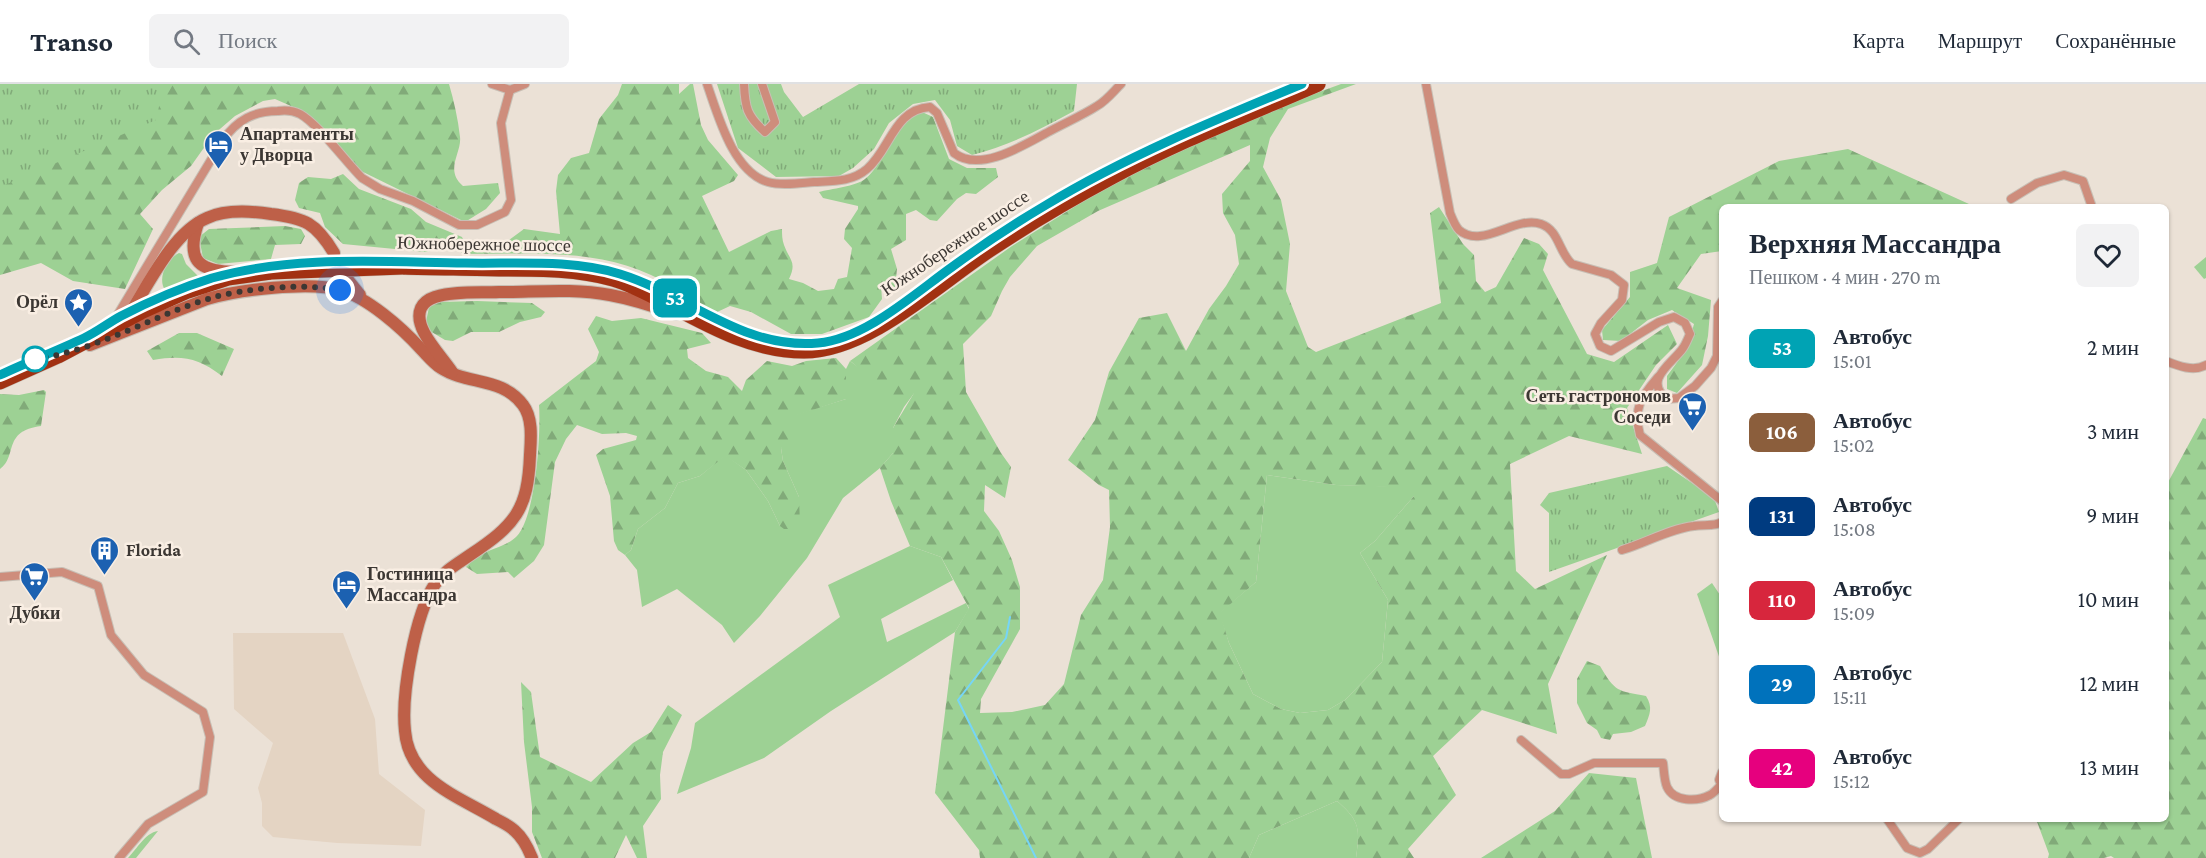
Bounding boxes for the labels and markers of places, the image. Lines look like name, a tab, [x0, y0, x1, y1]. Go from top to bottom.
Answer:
place label: Апартаменты у Дворца	[240, 124, 354, 165]
hotel icon: Апартаменты у Дворца	[203, 128, 235, 170]
place icon: Орёл	[63, 286, 95, 328]
place label: Орёл	[16, 292, 58, 312]
unlabelled marker	[22, 346, 48, 372]
place label: Сеть гастрономов Соседи	[1525, 386, 1671, 427]
supermarket icon: Сеть гастрономов Соседи	[1676, 390, 1708, 432]
building icon: Florida	[89, 534, 121, 576]
place label: Florida	[126, 540, 181, 560]
supermarket icon: Дубки	[19, 560, 51, 602]
place label: Гостиница Массандра	[367, 564, 457, 605]
hotel icon: Гостиница Массандра	[330, 568, 362, 610]
place label: Дубки	[10, 603, 60, 623]

